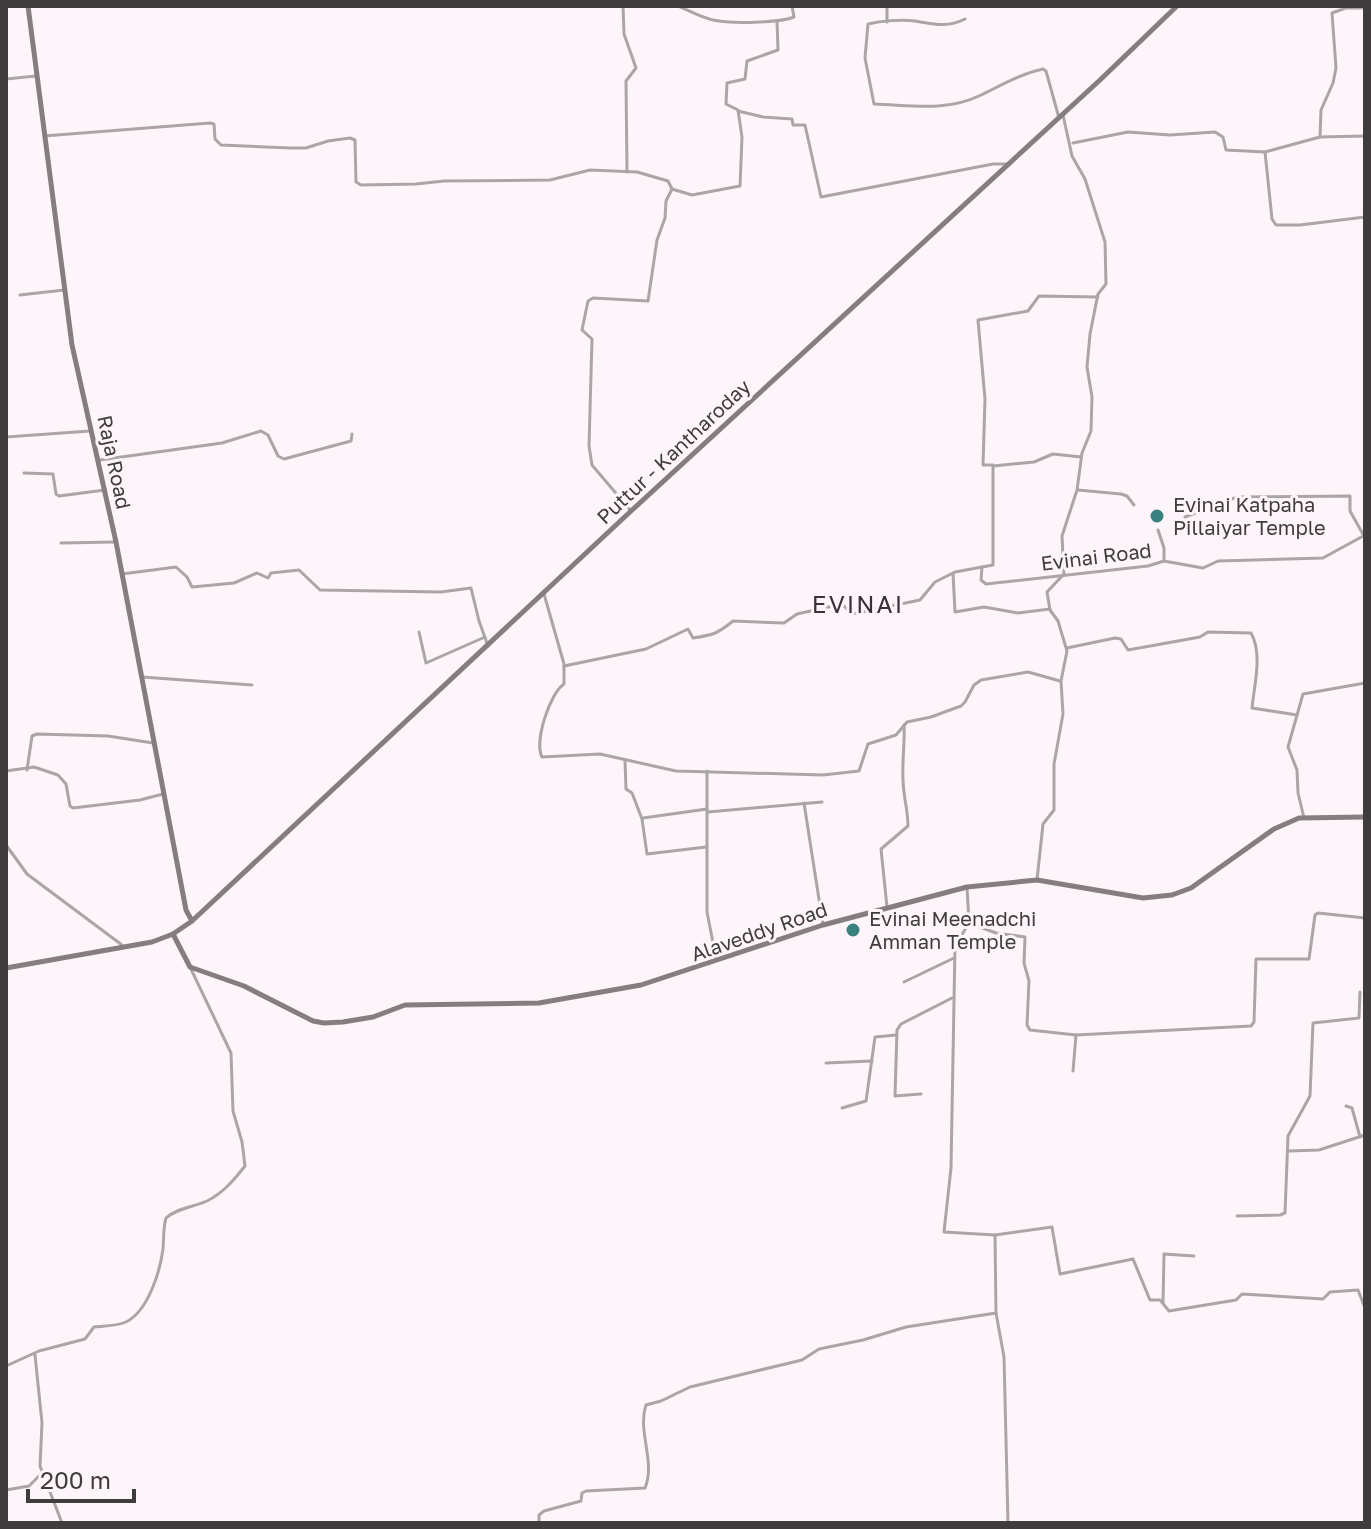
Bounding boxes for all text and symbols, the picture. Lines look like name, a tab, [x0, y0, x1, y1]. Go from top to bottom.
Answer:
street label: Puttur - Kantharoday	[591, 374, 755, 528]
street label: Raja Road	[93, 413, 137, 511]
place label: Evinai Katpaha Pillaiyar Temple	[1173, 492, 1326, 539]
marker: Evinai Katpaha Pillaiyar Temple	[1148, 507, 1166, 525]
street label: Evinai Road	[1039, 537, 1153, 575]
district label: EVINAI	[812, 589, 904, 618]
street label: Alaveddy Road	[688, 896, 830, 966]
place label: Evinai Meenadchi Amman Temple	[869, 906, 1036, 953]
marker: Evinai Meenadchi Amman Temple	[844, 921, 862, 939]
scale bar	[28, 1453, 134, 1503]
text: 200 m	[40, 1465, 111, 1494]

